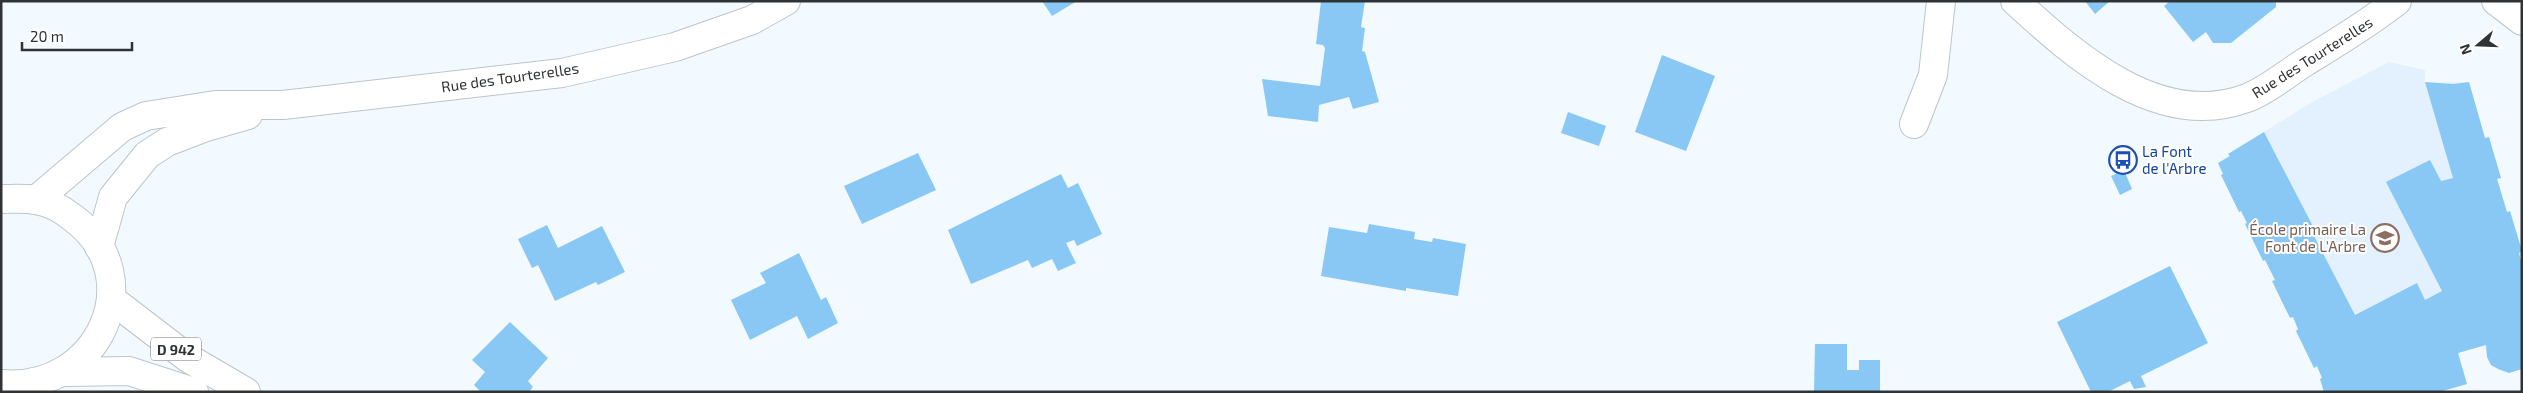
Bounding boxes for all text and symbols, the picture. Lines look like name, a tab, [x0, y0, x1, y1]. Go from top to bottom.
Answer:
street label: Rue des Tourterelles	[2248, 13, 2376, 101]
scale bar	[22, 20, 132, 52]
north arrow	[2453, 20, 2503, 70]
text: 20 m	[30, 27, 64, 45]
text: N	[2456, 42, 2475, 57]
street label: Rue des Tourterelles	[440, 58, 580, 96]
place label: La Font de l'Arbre	[2142, 142, 2207, 177]
bus stop icon: La Font de l'Arbre	[2108, 145, 2138, 175]
place label: École primaire La Font de L'Arbre	[2249, 220, 2366, 255]
school or university icon: École primaire La Font de L'Arbre	[2370, 223, 2400, 253]
road number: D 942	[151, 338, 201, 360]

